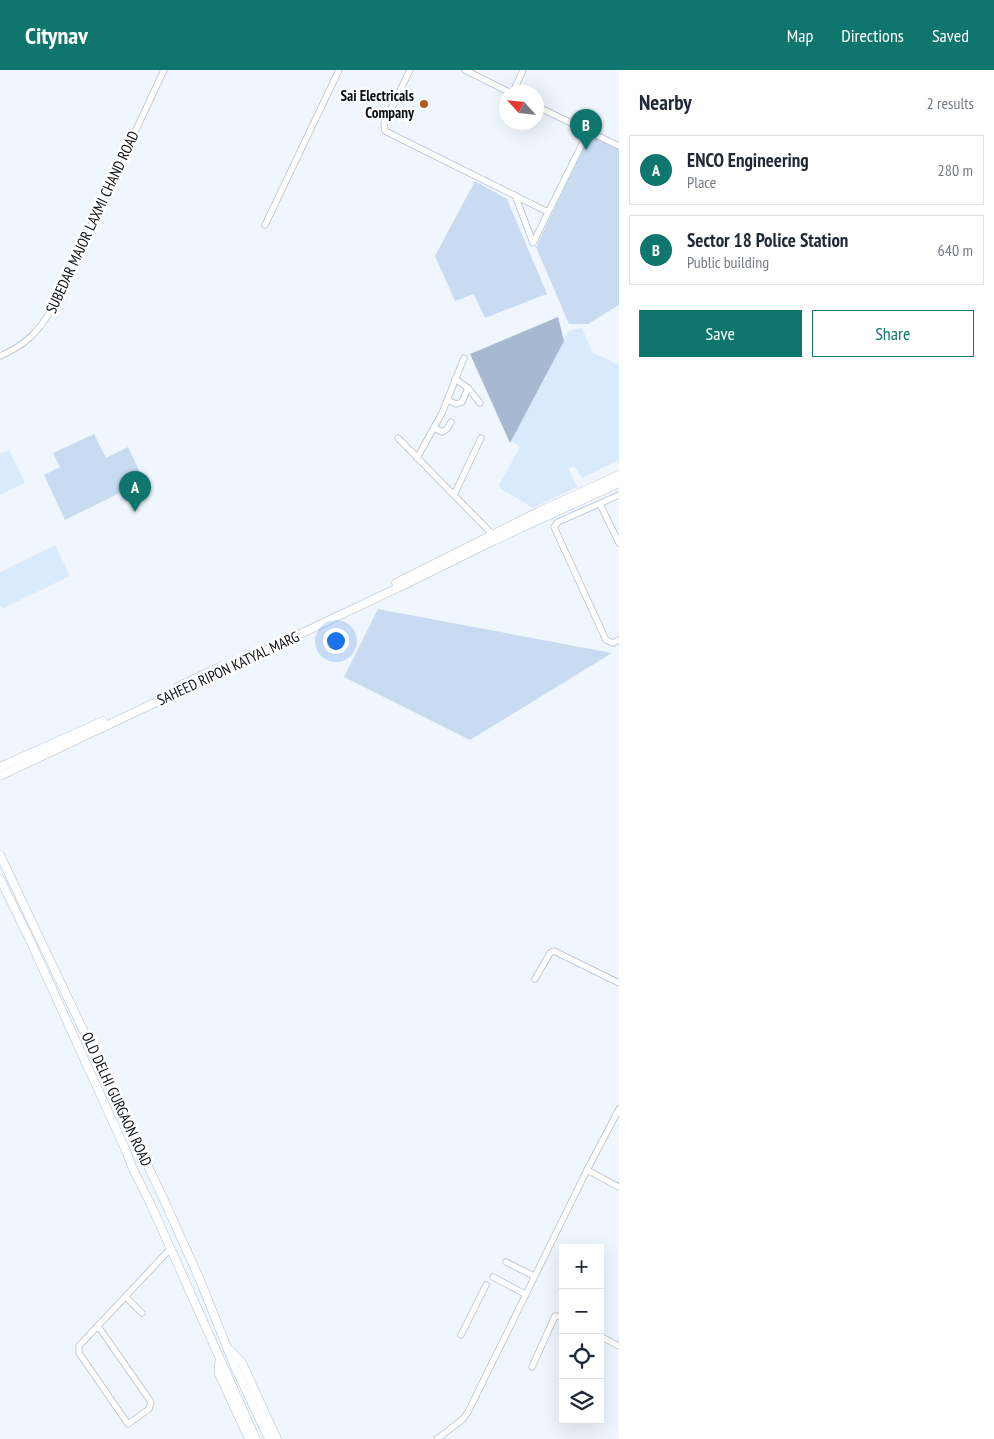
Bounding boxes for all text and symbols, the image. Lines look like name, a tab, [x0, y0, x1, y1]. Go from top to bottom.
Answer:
text: Citynav	[25, 20, 88, 51]
text: Map	[787, 24, 813, 47]
text: Directions	[841, 24, 904, 47]
text: Saved	[932, 24, 969, 47]
north arrow	[499, 85, 544, 130]
place label: Sai Electricals Company	[341, 86, 415, 122]
text: Nearby	[639, 89, 692, 116]
text: 2 results	[927, 93, 974, 113]
marker: Sai Electricals Company	[418, 98, 430, 110]
pin: B	[570, 109, 602, 150]
street label: SUBEDAR MAJOR LAXMI CHAND ROAD	[41, 128, 143, 316]
text: ENCO Engineering	[687, 148, 809, 172]
text: A	[652, 160, 660, 180]
text: 280 m	[938, 160, 973, 180]
text: Place	[687, 172, 716, 192]
text: Sector 18 Police Station	[687, 228, 848, 252]
text: B	[652, 240, 660, 260]
text: 640 m	[938, 240, 973, 260]
text: Public building	[687, 252, 769, 272]
button: Save	[639, 310, 802, 357]
button: Share	[812, 310, 974, 357]
pin: A	[119, 471, 151, 512]
street label: SAHEED RIPON KATYAL MARG	[154, 627, 302, 709]
your location	[323, 628, 349, 654]
street label: OLD DELHI GURGAON ROAD	[78, 1029, 157, 1169]
map controls	[559, 1244, 604, 1424]
button: +	[559, 1244, 604, 1289]
button: −	[559, 1289, 604, 1334]
button: locate	[559, 1334, 604, 1379]
button: layers	[559, 1379, 604, 1424]

